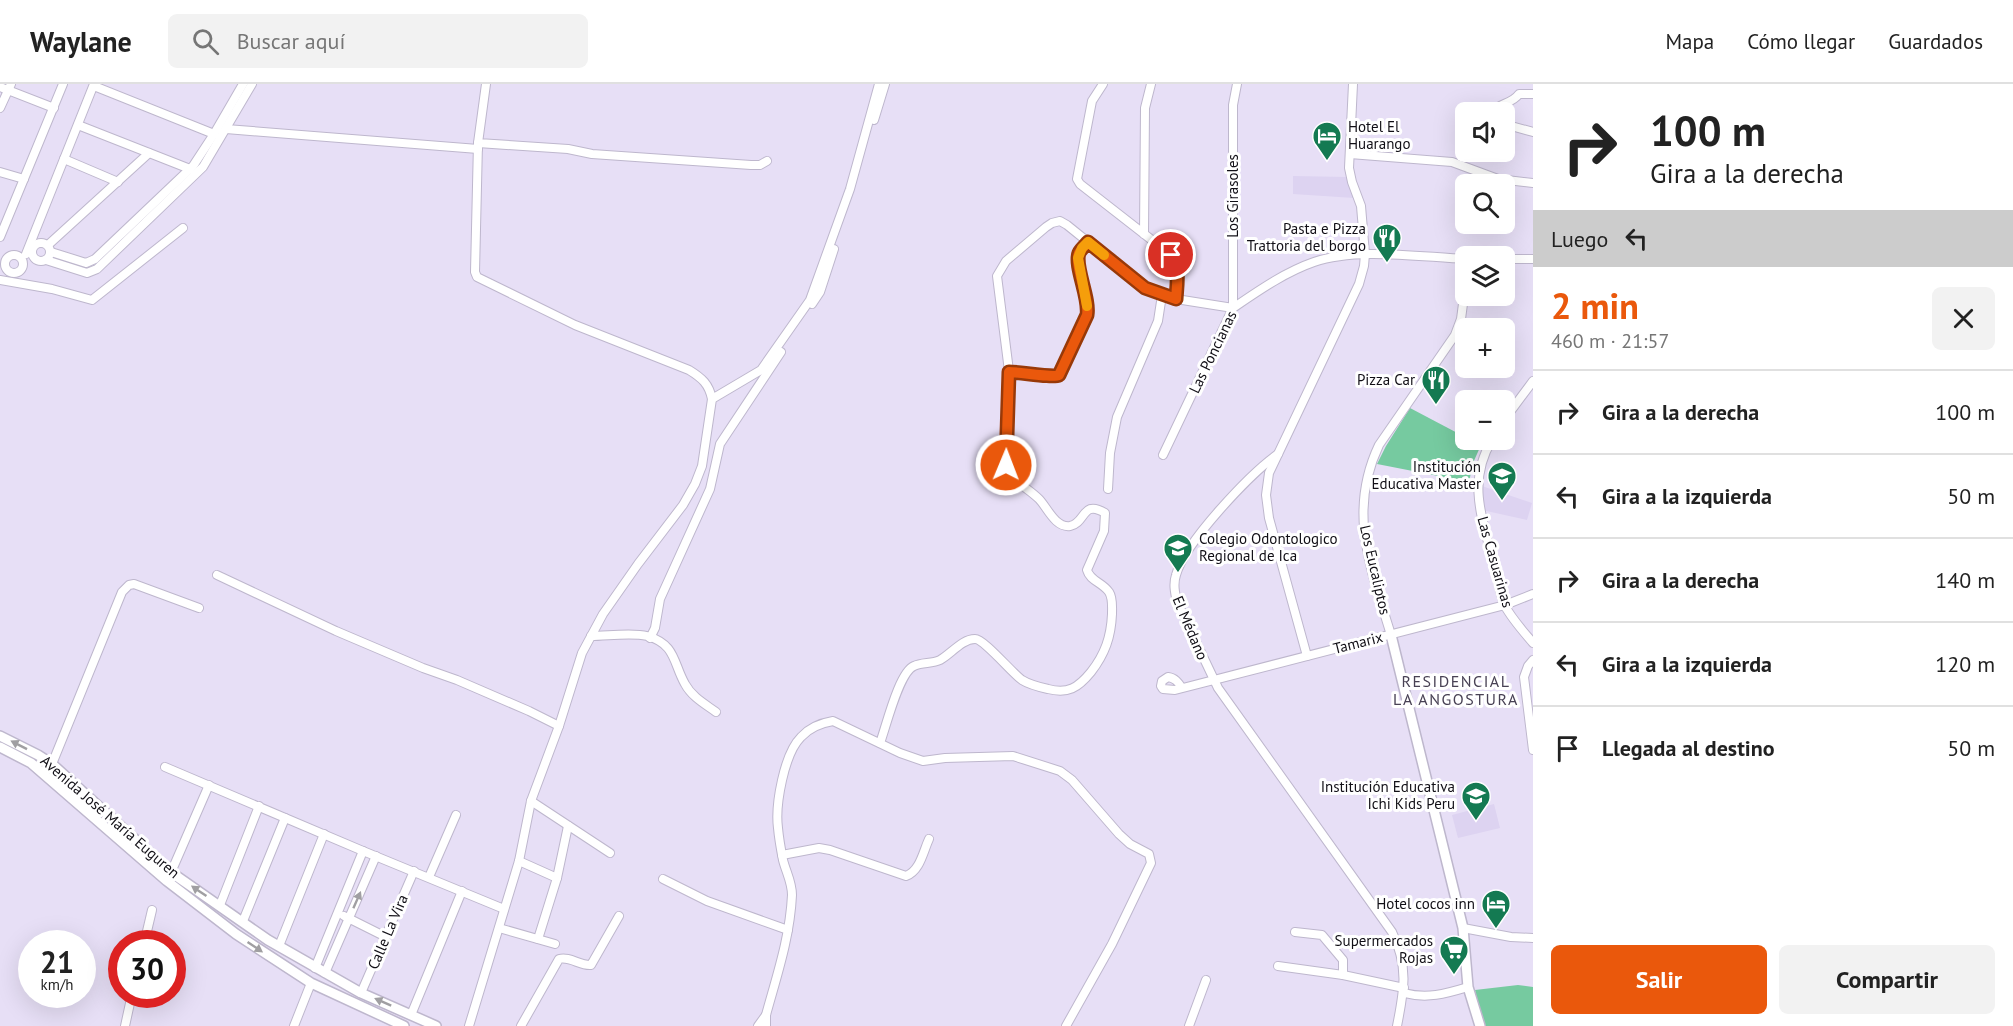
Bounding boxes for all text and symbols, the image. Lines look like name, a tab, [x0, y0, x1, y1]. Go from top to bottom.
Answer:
search box	[168, 14, 588, 68]
text: Waylane	[30, 23, 132, 60]
icon: search	[189, 25, 222, 58]
text: Buscar aquí	[237, 27, 345, 55]
text: Mapa	[1665, 28, 1714, 55]
text: Cómo llegar	[1747, 28, 1855, 55]
text: Guardados	[1888, 28, 1983, 55]
map controls	[1455, 102, 1515, 450]
button: sound	[1455, 102, 1515, 162]
text: 100 m	[1650, 103, 1766, 158]
icon: right	[1551, 108, 1629, 186]
place label: Hotel El Huarango	[1348, 117, 1410, 153]
hotel icon: Hotel El Huarango	[1311, 120, 1343, 162]
street label: Los Girasoles	[1223, 154, 1242, 238]
text: Gira a la derecha	[1650, 156, 1844, 190]
button: search	[1455, 174, 1515, 234]
place label: Pasta e Pizza Trattoria del borgo	[1247, 219, 1366, 255]
restaurant icon: Pasta e Pizza Trattoria del borgo	[1371, 222, 1403, 264]
icon: left	[1620, 222, 1653, 255]
text: Luego	[1551, 225, 1608, 253]
pin	[1145, 229, 1196, 280]
icon: arrive	[1154, 238, 1187, 271]
button: layers	[1455, 246, 1515, 306]
text: 2 min	[1551, 282, 1639, 329]
button: close	[1932, 287, 1995, 350]
street label: Las Poncianas	[1184, 307, 1241, 396]
button: +	[1455, 318, 1515, 378]
text: 460 m · 21:57	[1551, 328, 1669, 354]
restaurant icon: Pizza Car	[1420, 364, 1452, 406]
place label: Pizza Car	[1357, 370, 1415, 389]
button: −	[1455, 390, 1515, 450]
icon: right	[1551, 396, 1584, 429]
text: Gira a la derecha	[1602, 398, 1759, 426]
text: 100 m	[1935, 398, 1995, 426]
position arrow	[974, 433, 1038, 497]
place label: Institución Educativa Master	[1372, 457, 1481, 493]
school or university icon: Institución Educativa Master	[1486, 460, 1518, 502]
icon: left	[1551, 480, 1584, 513]
text: Gira a la izquierda	[1602, 482, 1772, 510]
text: 50 m	[1947, 482, 1995, 510]
street label: Las Casuarinas	[1473, 514, 1518, 610]
street label: Los Eucaliptos	[1356, 523, 1395, 617]
place label: Colegio Odontologico Regional de Ica	[1199, 529, 1338, 565]
school or university icon: Colegio Odontologico Regional de Ica	[1162, 532, 1194, 574]
icon: right	[1551, 564, 1584, 597]
text: Gira a la derecha	[1602, 566, 1759, 594]
text: 140 m	[1935, 566, 1995, 594]
street label: El Médano	[1168, 593, 1212, 663]
street label: Tamarix	[1331, 627, 1385, 658]
icon: left	[1551, 648, 1584, 681]
text: Gira a la izquierda	[1602, 650, 1772, 678]
text: 120 m	[1935, 650, 1995, 678]
district label: RESIDENCIAL LA ANGOSTURA	[1393, 671, 1519, 709]
icon: arrive	[1551, 732, 1584, 765]
text: Llegada al destino	[1602, 734, 1775, 762]
text: 50 m	[1947, 734, 1995, 762]
one-way arrow	[11, 741, 28, 750]
street label: Avenida José María Euguren	[37, 751, 184, 882]
place label: Institución Educativa Ichi Kids Peru	[1321, 777, 1455, 813]
school or university icon: Institución Educativa Ichi Kids Peru	[1460, 780, 1492, 822]
one-way arrow	[190, 885, 207, 896]
hotel icon: Hotel cocos inn	[1480, 888, 1512, 930]
one-way arrow	[352, 890, 362, 908]
street label: Calle La Vira	[363, 891, 412, 972]
place label: Hotel cocos inn	[1376, 894, 1475, 913]
speed limit sign: 30	[108, 930, 186, 1008]
place label: Supermercados Rojas	[1335, 931, 1433, 967]
supermarket icon: Supermercados Rojas	[1438, 934, 1470, 976]
one-way arrow	[247, 941, 263, 952]
text: 21	[40, 942, 74, 981]
button: Salir	[1551, 945, 1767, 1014]
button: Compartir	[1779, 945, 1995, 1014]
text: km/h	[41, 975, 73, 994]
one-way arrow	[374, 998, 391, 1007]

